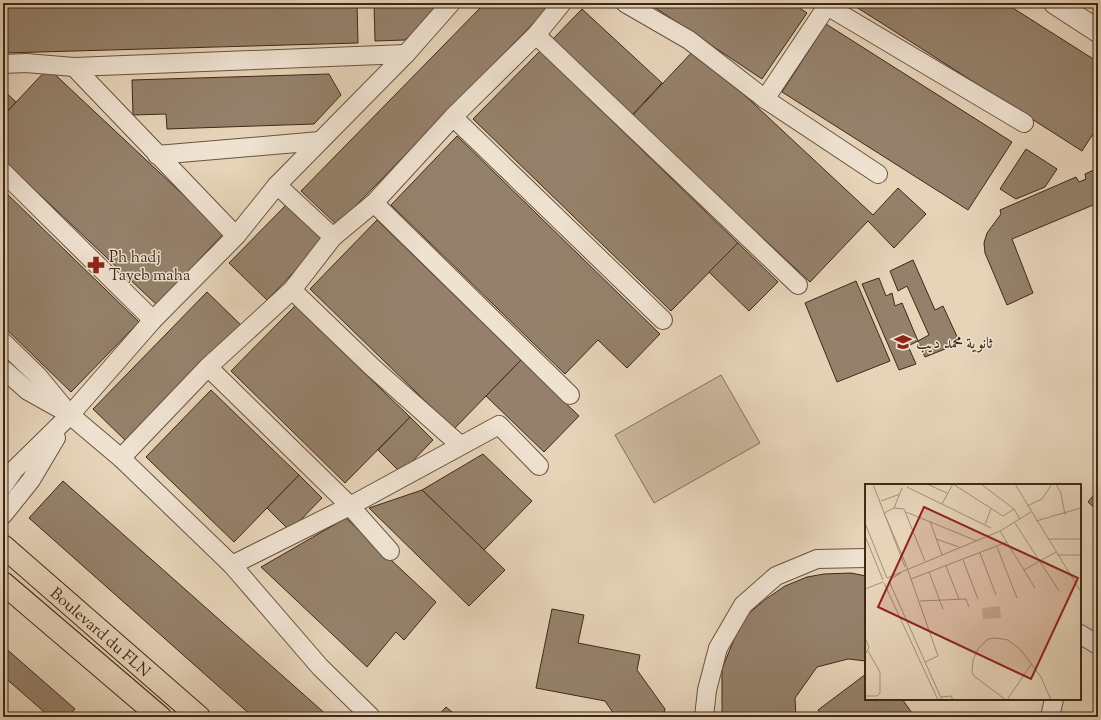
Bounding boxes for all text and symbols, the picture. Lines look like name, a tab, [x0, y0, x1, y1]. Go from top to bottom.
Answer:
place label: Ph hadj Tayeb maha	[109, 247, 191, 288]
pharmacy icon: Ph hadj Tayeb maha	[86, 255, 106, 275]
school or university icon: ثانوية محمد ديب	[893, 332, 913, 352]
place label: ثانوية محمد ديب	[916, 333, 994, 356]
inset map	[865, 484, 1081, 700]
street label: Boulevard du FLN	[44, 583, 155, 684]

